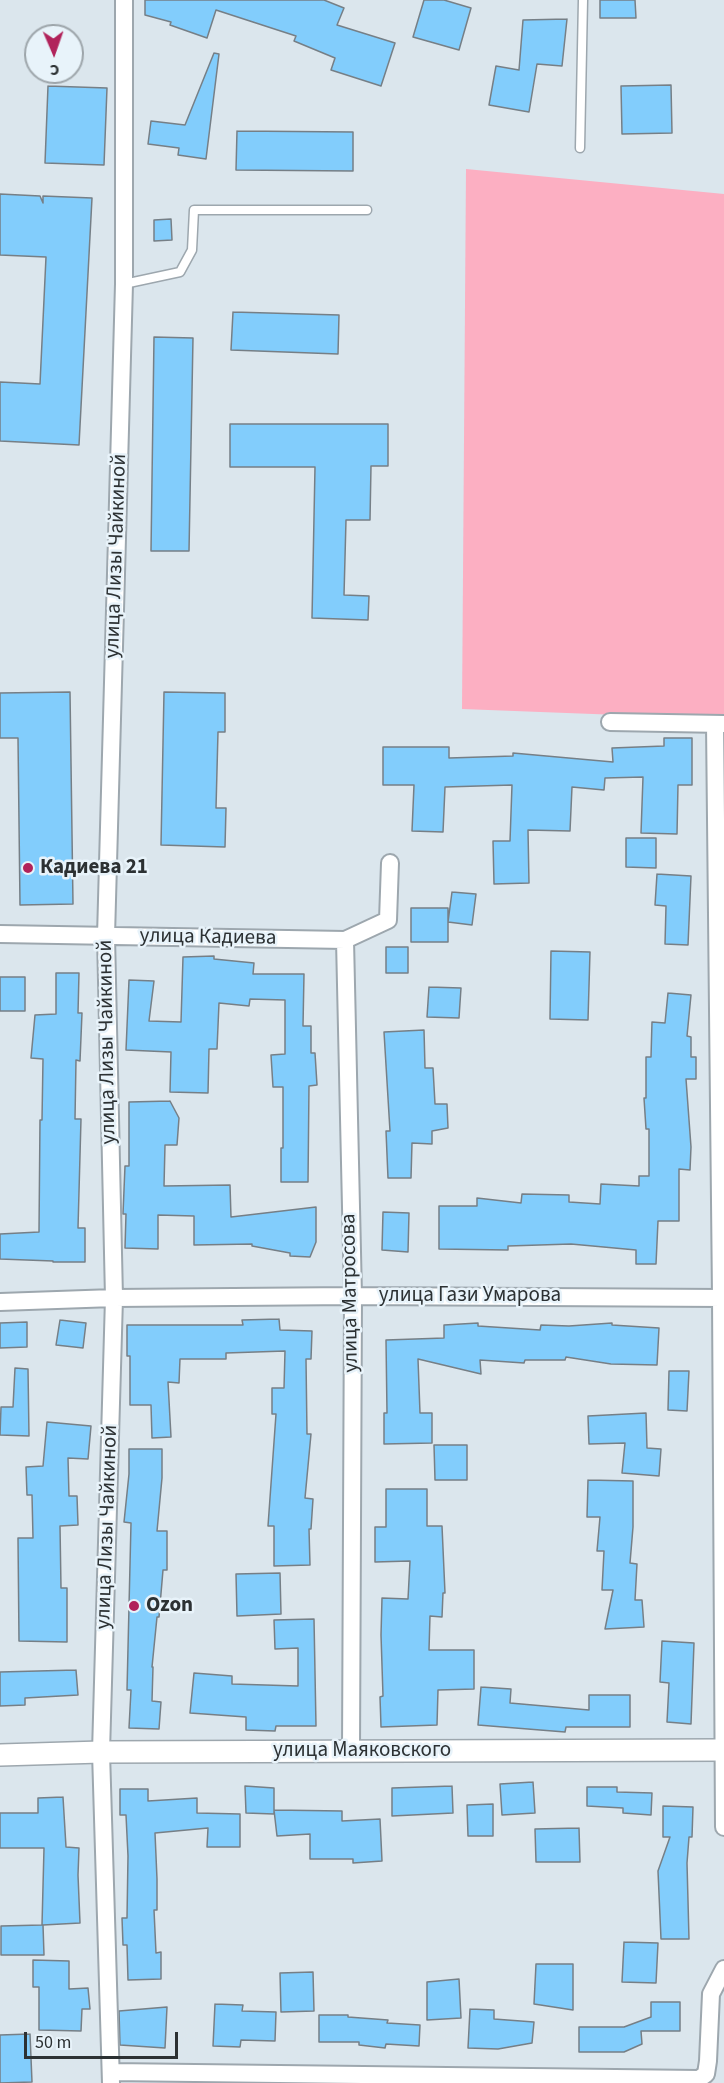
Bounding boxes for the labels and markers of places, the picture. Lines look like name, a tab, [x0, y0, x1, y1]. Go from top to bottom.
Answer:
place label: Кадиева 21	[40, 855, 148, 881]
marker: Кадиева 21	[21, 861, 35, 875]
place label: Ozon	[146, 1593, 193, 1619]
marker: Ozon	[127, 1599, 141, 1613]

